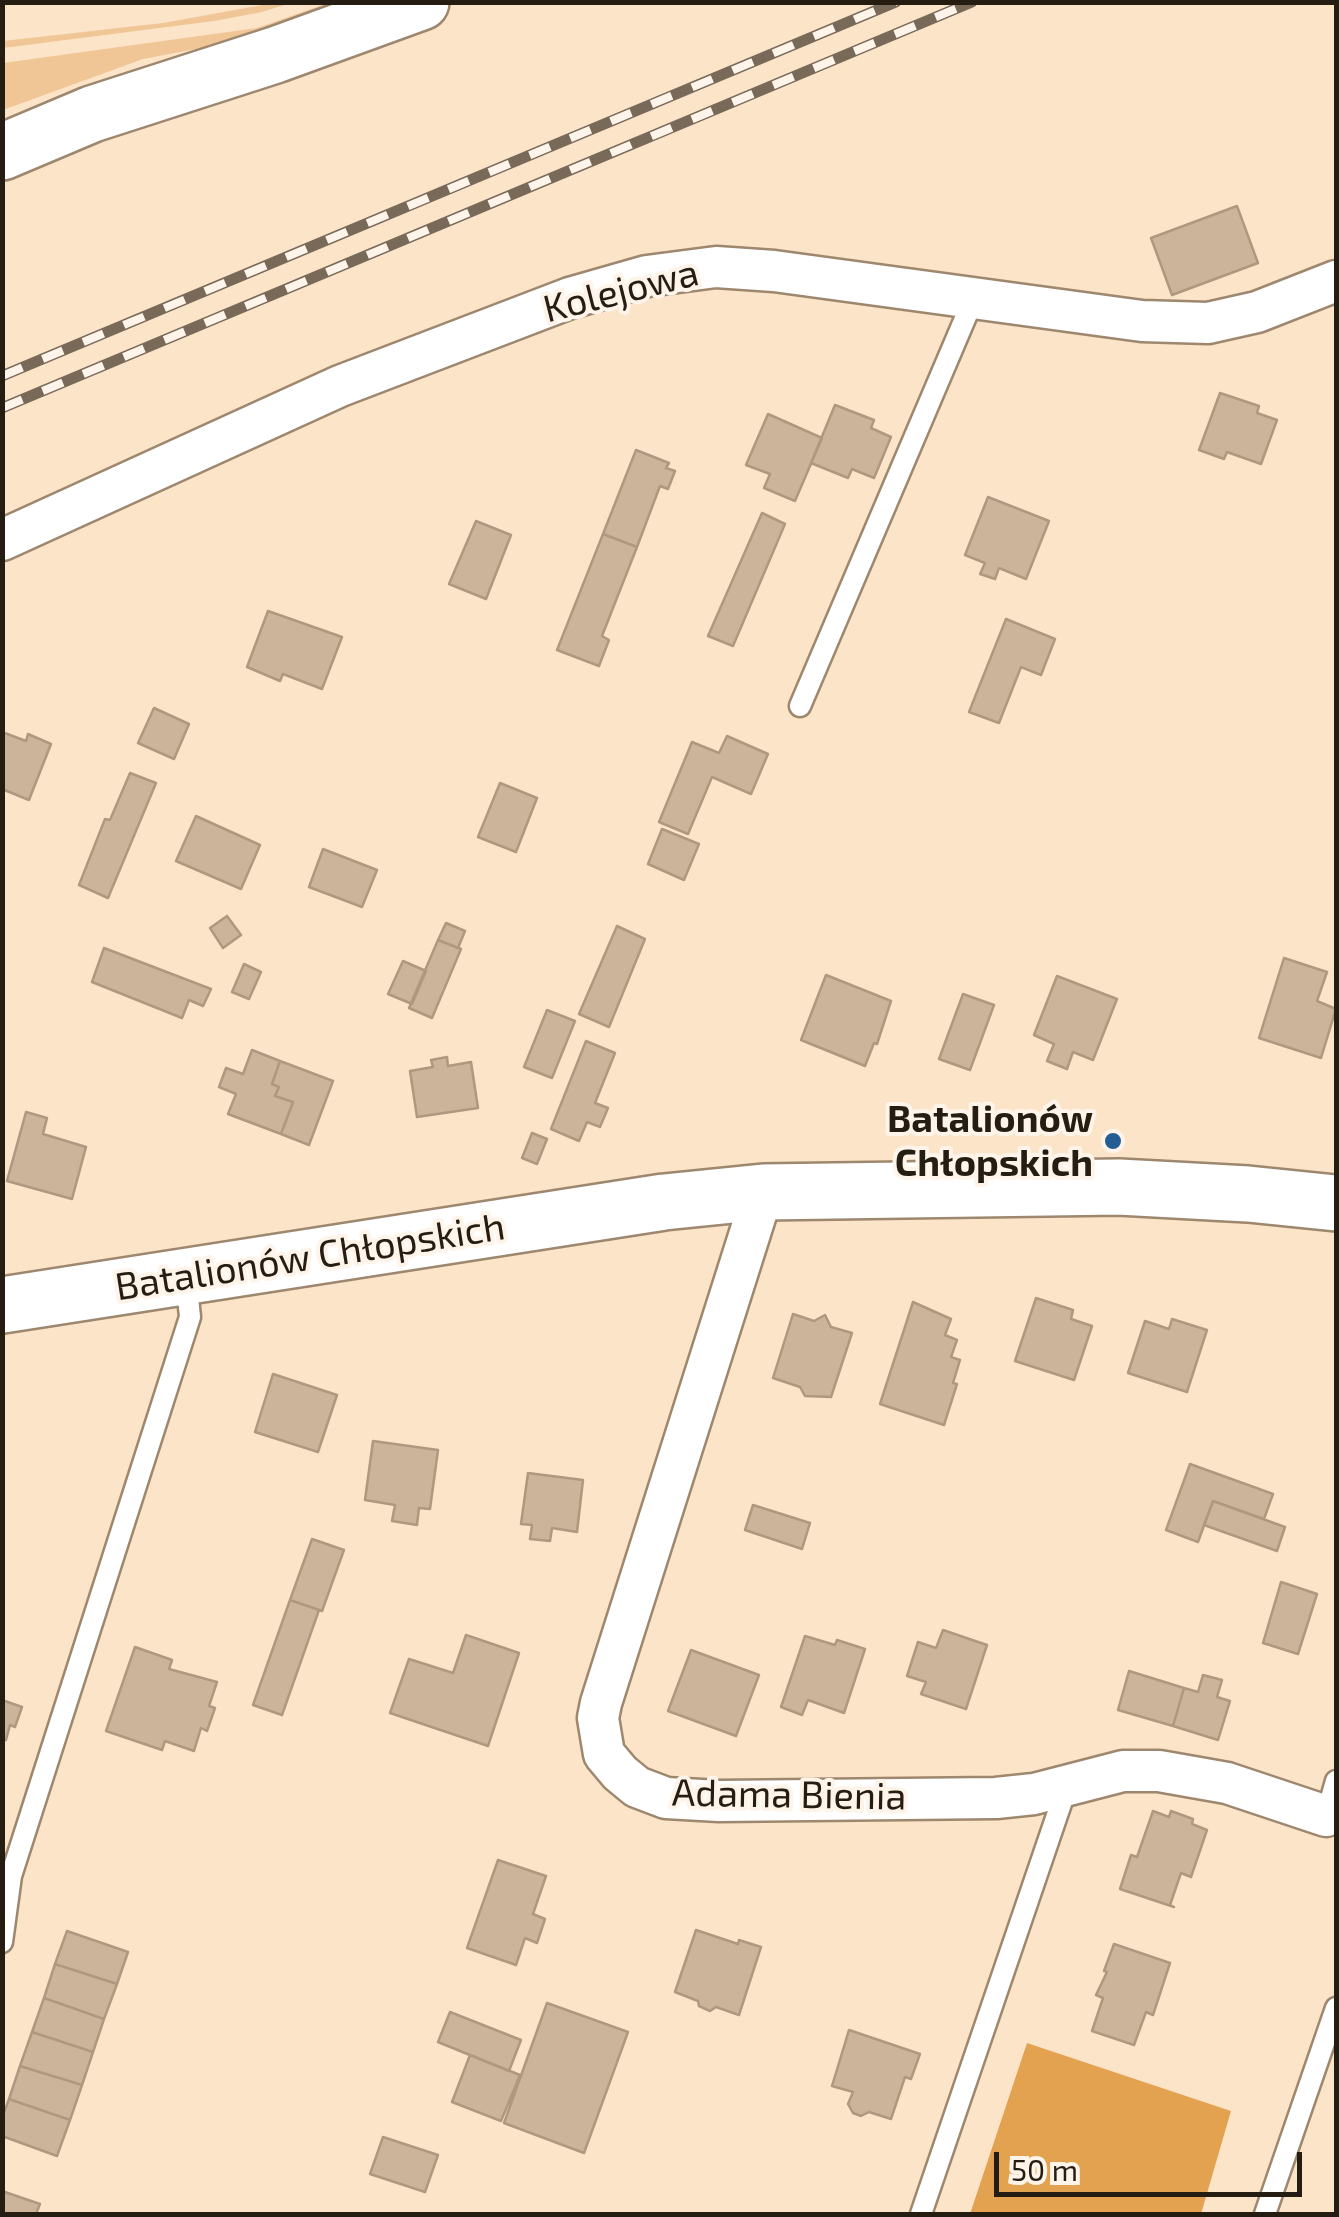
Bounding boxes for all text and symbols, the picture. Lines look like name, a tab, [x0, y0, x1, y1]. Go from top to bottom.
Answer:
street label: Kolejowa	[539, 250, 703, 332]
place label: Batalionów Chłopskich	[887, 1096, 1093, 1186]
marker: Batalionów Chłopskich	[1102, 1130, 1124, 1152]
street label: Batalionów Chłopskich	[112, 1204, 508, 1310]
street label: Adama Bienia	[671, 1770, 907, 1820]
scale bar	[999, 2132, 1306, 2194]
text: 50 m	[1011, 2151, 1078, 2187]

